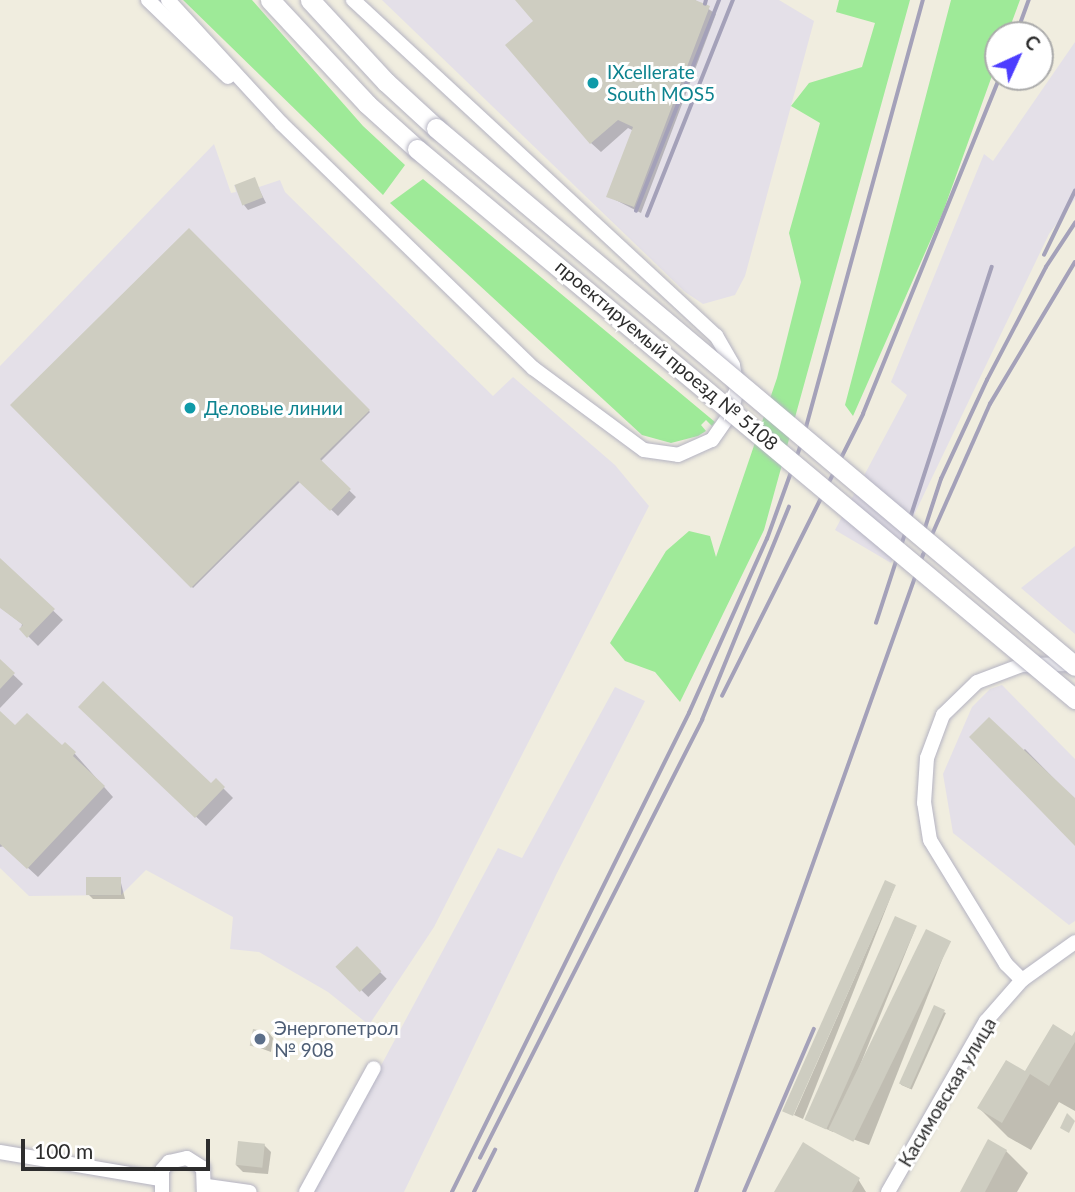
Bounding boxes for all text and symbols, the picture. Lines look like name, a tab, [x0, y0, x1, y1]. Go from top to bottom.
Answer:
north arrow	[984, 21, 1054, 91]
text: С	[1020, 30, 1045, 55]
place label: IXcellerate South MOS5	[607, 61, 715, 105]
marker: IXcellerate South MOS5	[585, 75, 601, 91]
street label: проектируемый проезд № 5108	[551, 255, 783, 455]
place label: Деловые линии	[204, 397, 343, 419]
marker: Деловые линии	[182, 400, 198, 416]
street label: Касимовская улица	[893, 1013, 1001, 1171]
place label: Энергопетрол № 908	[274, 1017, 399, 1061]
marker: Энергопетрол № 908	[252, 1031, 268, 1047]
scale bar	[24, 1126, 214, 1170]
text: 100 m	[34, 1138, 93, 1163]

